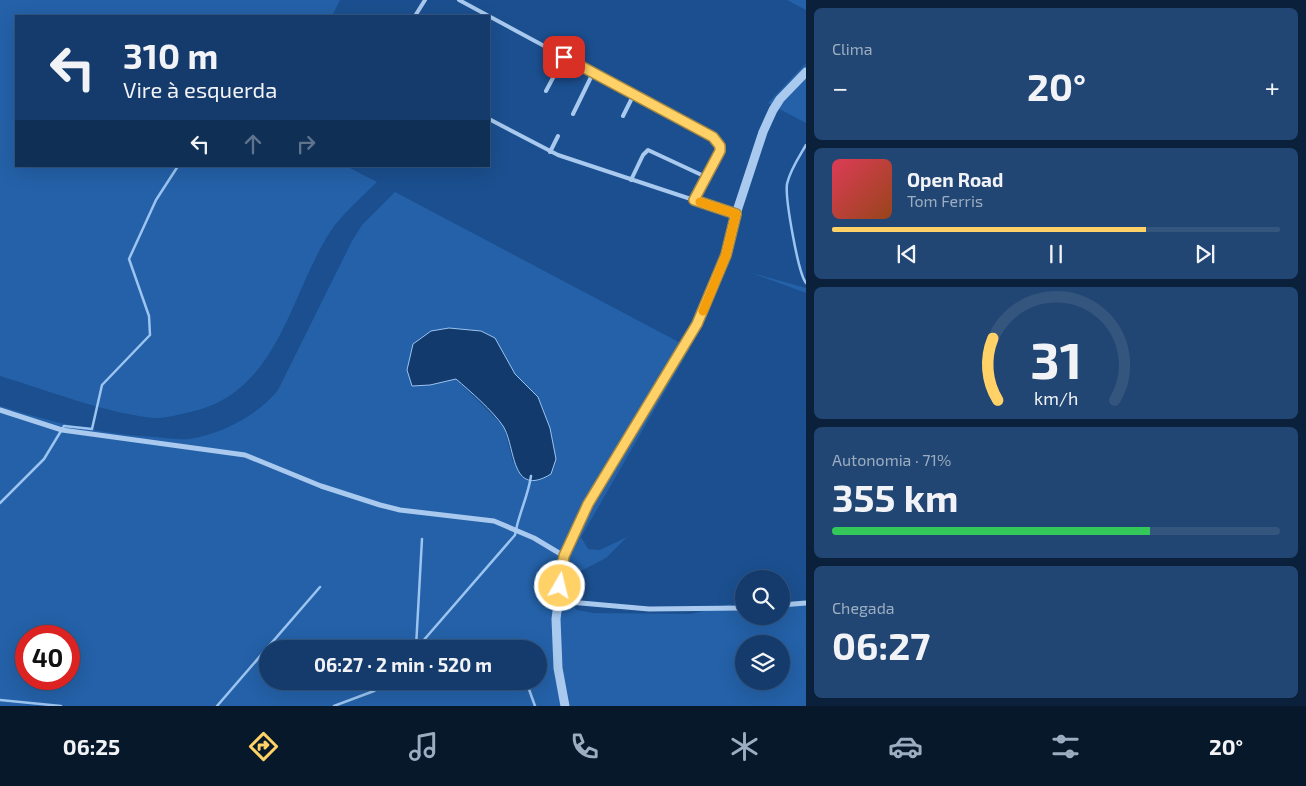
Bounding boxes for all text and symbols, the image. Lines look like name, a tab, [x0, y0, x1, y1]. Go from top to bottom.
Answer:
text: 310 m	[123, 34, 218, 76]
icon: left	[40, 35, 105, 100]
pin	[543, 36, 585, 78]
text: Clima	[832, 39, 873, 58]
icon: arrive	[550, 43, 578, 71]
text: 20°	[1027, 63, 1086, 109]
text: −	[832, 70, 848, 104]
text: +	[1265, 70, 1280, 104]
text: Vire à esquerda	[123, 76, 277, 102]
icon: left	[186, 130, 214, 158]
icon: ahead	[239, 130, 267, 158]
icon: right	[292, 130, 320, 158]
text: Open Road	[907, 168, 1003, 191]
text: Tom Ferris	[907, 191, 983, 210]
icon: previous	[893, 240, 921, 268]
icon: pause	[1042, 240, 1070, 268]
icon: next	[1191, 240, 1219, 268]
text: 31	[1030, 327, 1082, 389]
text: km/h	[1034, 387, 1078, 409]
text: Autonomia · 71%	[832, 450, 951, 469]
text: 355 km	[832, 474, 958, 520]
position arrow	[533, 559, 585, 611]
map controls	[735, 570, 790, 690]
button: search	[735, 570, 790, 625]
text: Chegada	[832, 598, 895, 617]
text: 06:27	[832, 622, 930, 668]
speed limit sign: 40	[15, 625, 80, 690]
button: layers	[735, 635, 790, 690]
text: 06:27 · 2 min · 520 m	[314, 653, 492, 676]
icon: directions	[246, 729, 281, 764]
icon: music	[406, 729, 441, 764]
icon: phone	[567, 729, 602, 764]
icon: climate	[727, 729, 762, 764]
icon: car	[888, 729, 923, 764]
icon: filters	[1048, 729, 1083, 764]
text: 06:25	[63, 733, 120, 759]
text: 20°	[1209, 733, 1243, 759]

